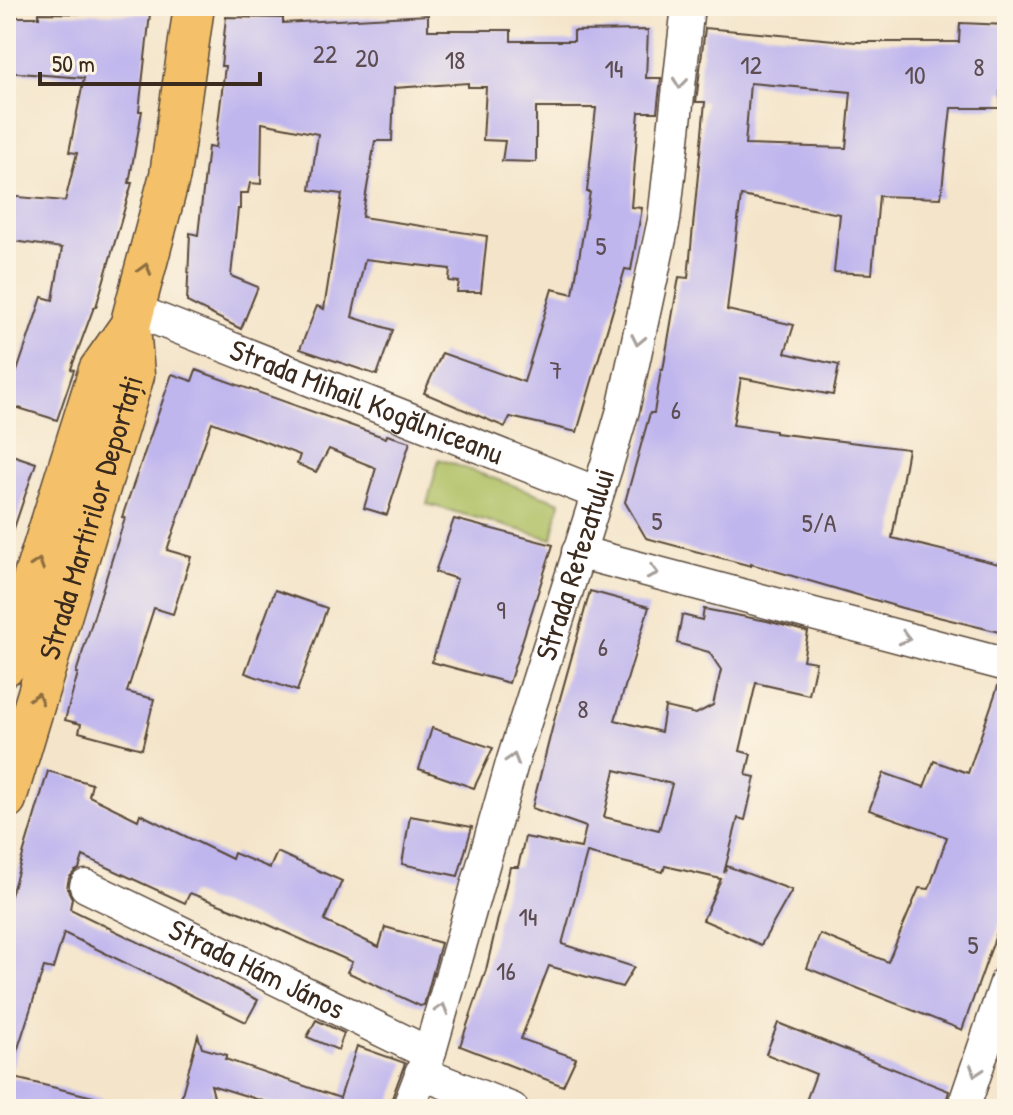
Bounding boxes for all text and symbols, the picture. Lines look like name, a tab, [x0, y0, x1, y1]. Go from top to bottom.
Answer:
scale bar	[40, 36, 260, 86]
house number: 22	[313, 36, 337, 71]
house number: 20	[355, 40, 379, 75]
house number: 18	[445, 42, 465, 77]
text: 50 m	[52, 47, 95, 79]
house number: 12	[740, 47, 762, 82]
house number: 8	[973, 49, 985, 84]
house number: 14	[604, 51, 624, 86]
house number: 10	[904, 57, 926, 92]
one-way arrow	[671, 77, 688, 90]
house number: 5	[596, 228, 607, 263]
one-way arrow	[136, 263, 153, 276]
street label: Strada Mihail Kogălniceanu	[224, 329, 509, 473]
one-way arrow	[630, 333, 647, 346]
house number: 7	[550, 352, 562, 387]
street label: Strada Martirilor Deportați	[28, 370, 152, 664]
house number: 6	[671, 392, 681, 427]
street label: Strada Retezatului	[525, 463, 623, 665]
house number: 5	[652, 503, 663, 538]
house number: 5/A	[802, 505, 837, 540]
one-way arrow	[29, 557, 45, 571]
one-way arrow	[646, 563, 660, 580]
house number: 9	[496, 592, 506, 627]
house number: 6	[598, 629, 608, 664]
one-way arrow	[897, 629, 911, 646]
one-way arrow	[28, 691, 44, 705]
house number: 8	[577, 691, 589, 726]
one-way arrow	[504, 752, 520, 766]
house number: 14	[518, 899, 538, 934]
street label: Strada Hám János	[163, 909, 352, 1028]
house number: 5	[968, 927, 979, 962]
house number: 16	[496, 953, 516, 988]
one-way arrow	[433, 1002, 449, 1016]
one-way arrow	[970, 1063, 986, 1077]

